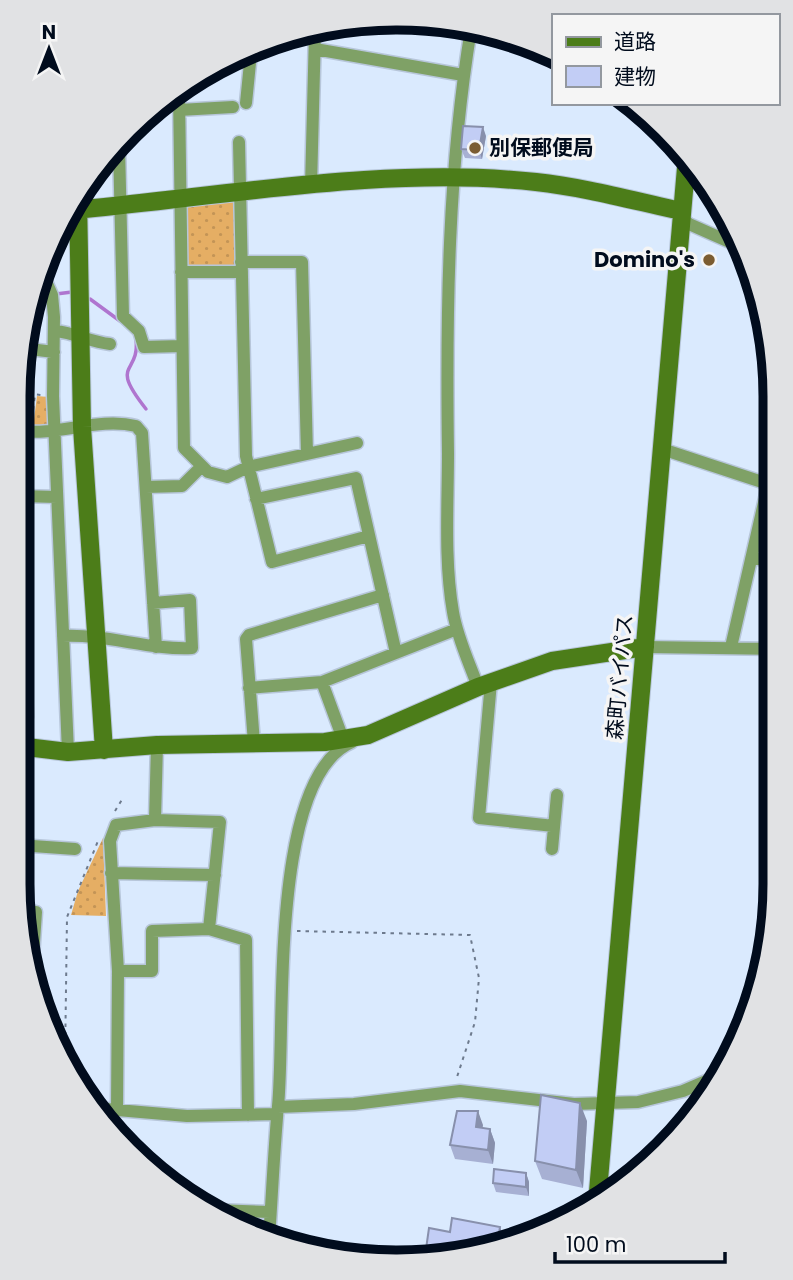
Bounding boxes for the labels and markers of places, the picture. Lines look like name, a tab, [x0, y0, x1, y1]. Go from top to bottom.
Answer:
place label: 別保郵便局	[489, 133, 594, 162]
marker: 別保郵便局	[467, 140, 483, 156]
place label: Domino's	[594, 245, 695, 274]
marker: Domino's	[701, 252, 717, 268]

